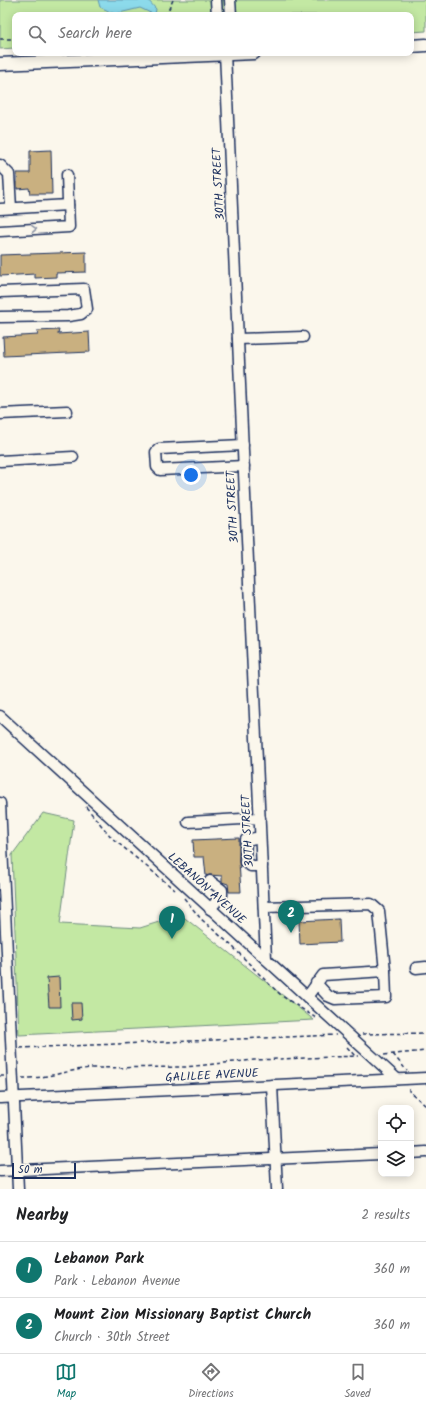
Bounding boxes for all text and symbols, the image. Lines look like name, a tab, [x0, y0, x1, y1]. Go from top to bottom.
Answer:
search box	[12, 12, 414, 56]
text: Search here	[58, 22, 132, 46]
icon: search	[26, 23, 48, 45]
street label: 30TH STREET	[207, 146, 230, 221]
one-way arrow	[31, 225, 37, 234]
your location	[181, 465, 201, 485]
street label: 30TH STREET	[221, 469, 244, 544]
street label: 30TH STREET	[236, 793, 259, 868]
street label: LEBANON AVENUE	[163, 848, 251, 930]
pin: 2	[278, 900, 304, 933]
pin: 1	[159, 906, 185, 939]
street label: GALILEE AVENUE	[165, 1064, 260, 1087]
map controls	[378, 1105, 414, 1177]
button: locate	[378, 1105, 414, 1141]
button: layers	[378, 1141, 414, 1177]
scale bar	[12, 1161, 76, 1180]
text: 50 m	[18, 1161, 43, 1179]
text: Nearby	[16, 1202, 68, 1229]
text: 2 results	[362, 1205, 410, 1226]
text: Lebanon Park	[54, 1247, 144, 1271]
text: 1	[27, 1259, 31, 1280]
text: 360 m	[373, 1259, 410, 1280]
text: Park · Lebanon Avenue	[54, 1271, 180, 1292]
text: Mount Zion Missionary Baptist Church	[54, 1303, 311, 1327]
text: 2	[25, 1315, 33, 1336]
text: 360 m	[373, 1315, 410, 1336]
text: Church · 30th Street	[54, 1327, 170, 1348]
tab: Map	[55, 1361, 77, 1403]
tab: Directions	[188, 1361, 234, 1403]
tab: Saved	[345, 1361, 371, 1403]

